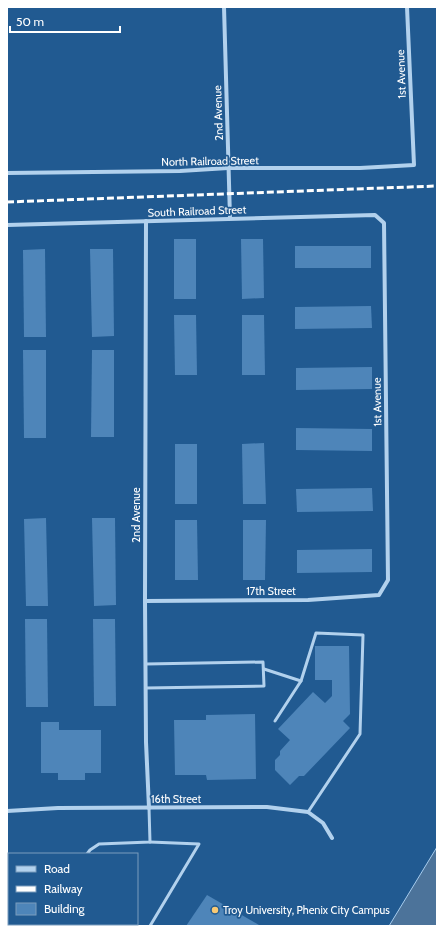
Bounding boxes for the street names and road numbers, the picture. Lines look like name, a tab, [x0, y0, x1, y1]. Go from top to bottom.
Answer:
street label: 1st Avenue	[393, 49, 409, 99]
street label: 2nd Avenue	[210, 85, 226, 141]
street label: North Railroad Street	[161, 153, 259, 169]
street label: South Railroad Street	[147, 202, 247, 220]
street label: 1st Avenue	[370, 377, 384, 427]
street label: 2nd Avenue	[129, 487, 143, 543]
street label: 17th Street	[246, 584, 296, 598]
street label: 16th Street	[151, 792, 201, 806]

